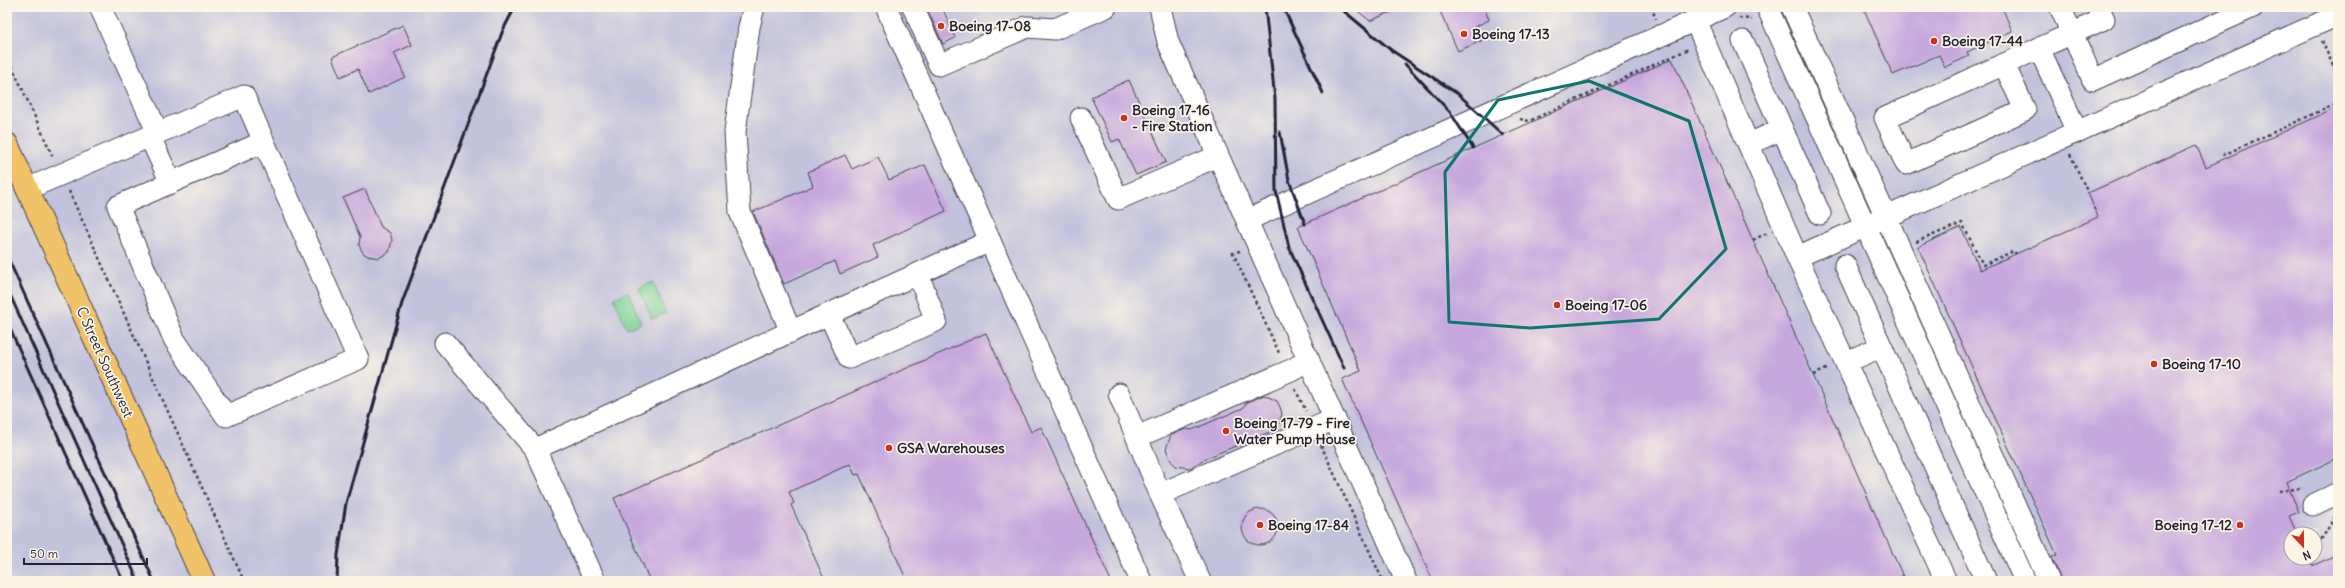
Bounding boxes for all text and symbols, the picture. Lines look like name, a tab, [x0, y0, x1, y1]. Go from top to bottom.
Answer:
place label: Boeing 17-08	[949, 17, 1031, 35]
marker: Boeing 17-08	[936, 21, 946, 31]
place label: Boeing 17-13	[1472, 25, 1550, 43]
marker: Boeing 17-13	[1459, 29, 1469, 39]
place label: Boeing 17-44	[1942, 32, 2023, 50]
marker: Boeing 17-44	[1929, 36, 1939, 46]
place label: Boeing 17-16 - Fire Station	[1132, 101, 1213, 135]
marker: Boeing 17-16 - Fire Station	[1119, 113, 1129, 123]
place label: Boeing 17-06	[1565, 296, 1647, 314]
marker: Boeing 17-06	[1552, 300, 1562, 310]
street label: C Street Southwest	[72, 304, 138, 420]
place label: Boeing 17-10	[2162, 355, 2241, 373]
marker: Boeing 17-10	[2149, 359, 2159, 369]
place label: Boeing 17-79 - Fire Water Pump House	[1234, 414, 1356, 448]
marker: Boeing 17-79 - Fire Water Pump House	[1221, 426, 1231, 436]
place label: GSA Warehouses	[897, 439, 1005, 457]
marker: GSA Warehouses	[884, 443, 894, 453]
place label: Boeing 17-84	[1268, 516, 1349, 534]
place label: Boeing 17-12	[2155, 516, 2232, 534]
marker: Boeing 17-84	[1255, 520, 1265, 530]
marker: Boeing 17-12	[2235, 520, 2245, 530]
north arrow	[2283, 526, 2323, 566]
scale bar	[24, 540, 147, 566]
text: 50 m	[30, 546, 59, 561]
text: N	[2301, 547, 2313, 563]

